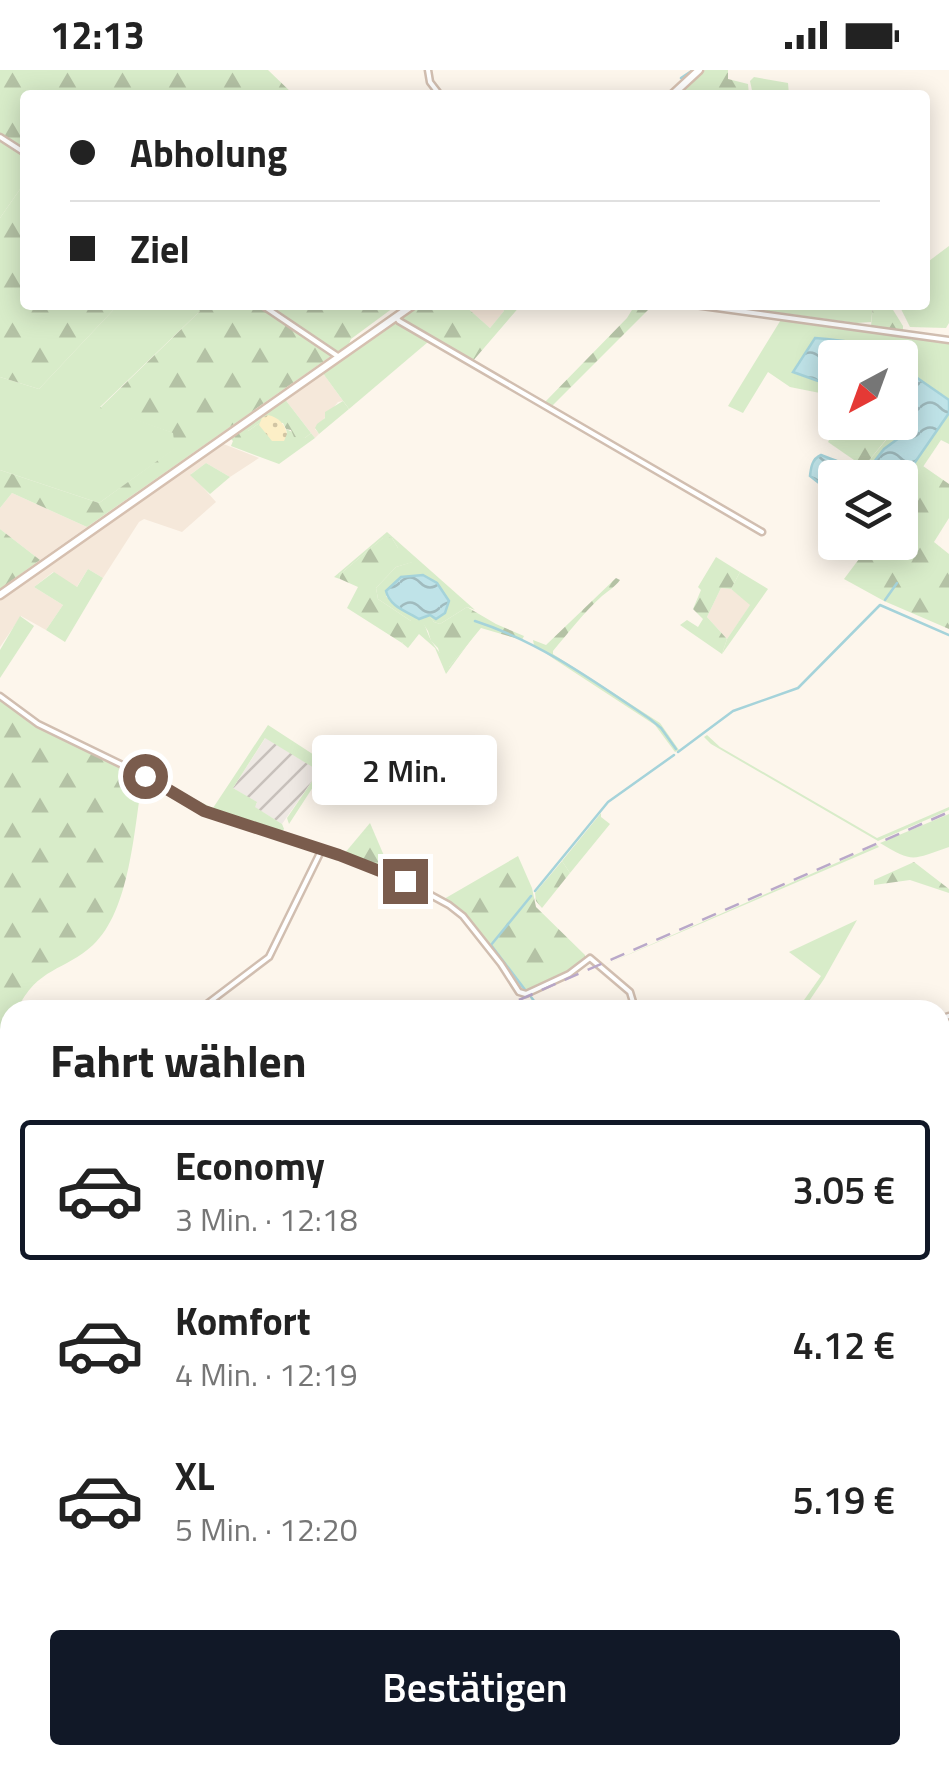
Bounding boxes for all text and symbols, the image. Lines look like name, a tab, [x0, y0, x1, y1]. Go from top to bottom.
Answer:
text: 12:13	[50, 6, 145, 64]
text: Abholung	[130, 124, 287, 182]
text: Ziel	[130, 220, 190, 278]
north arrow	[818, 340, 918, 440]
map controls	[818, 340, 918, 560]
button: layers	[818, 460, 918, 560]
callout: 2 Min.	[312, 736, 498, 806]
text: 2 Min.	[362, 746, 447, 794]
route start	[123, 754, 168, 799]
route end	[383, 859, 428, 904]
text: Fahrt wählen	[50, 1026, 307, 1094]
text: Economy	[175, 1137, 325, 1195]
icon: car	[55, 1145, 145, 1235]
text: 3.05 €	[792, 1161, 895, 1219]
text: 3 Min. · 12:18	[175, 1195, 358, 1243]
text: Komfort	[175, 1292, 311, 1350]
icon: car	[55, 1300, 145, 1390]
text: 4.12 €	[792, 1316, 895, 1374]
text: 4 Min. · 12:19	[175, 1350, 358, 1398]
text: XL	[175, 1447, 215, 1505]
icon: car	[55, 1455, 145, 1545]
text: 5.19 €	[792, 1471, 895, 1529]
text: 5 Min. · 12:20	[175, 1505, 358, 1553]
button: Bestätigen	[50, 1630, 900, 1745]

